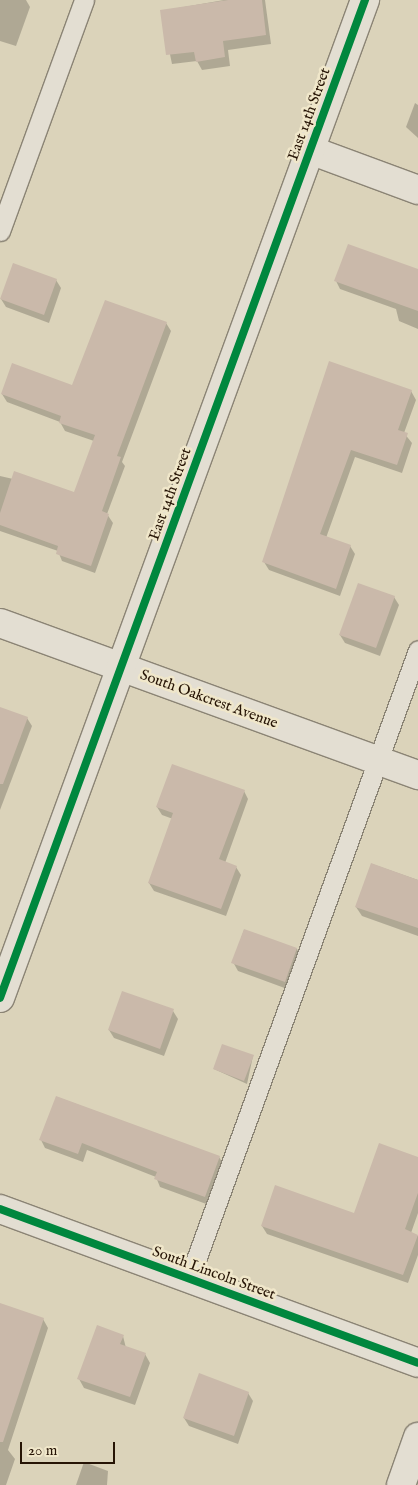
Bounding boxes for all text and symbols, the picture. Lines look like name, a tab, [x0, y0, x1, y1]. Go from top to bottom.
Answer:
street label: East 14th Street	[284, 65, 334, 163]
street label: East 14th Street	[145, 445, 195, 543]
street label: South Oakcrest Avenue	[138, 666, 280, 732]
street label: South Lincoln Street	[150, 1242, 278, 1304]
scale bar	[22, 1432, 118, 1464]
text: 20 m	[28, 1441, 57, 1460]

